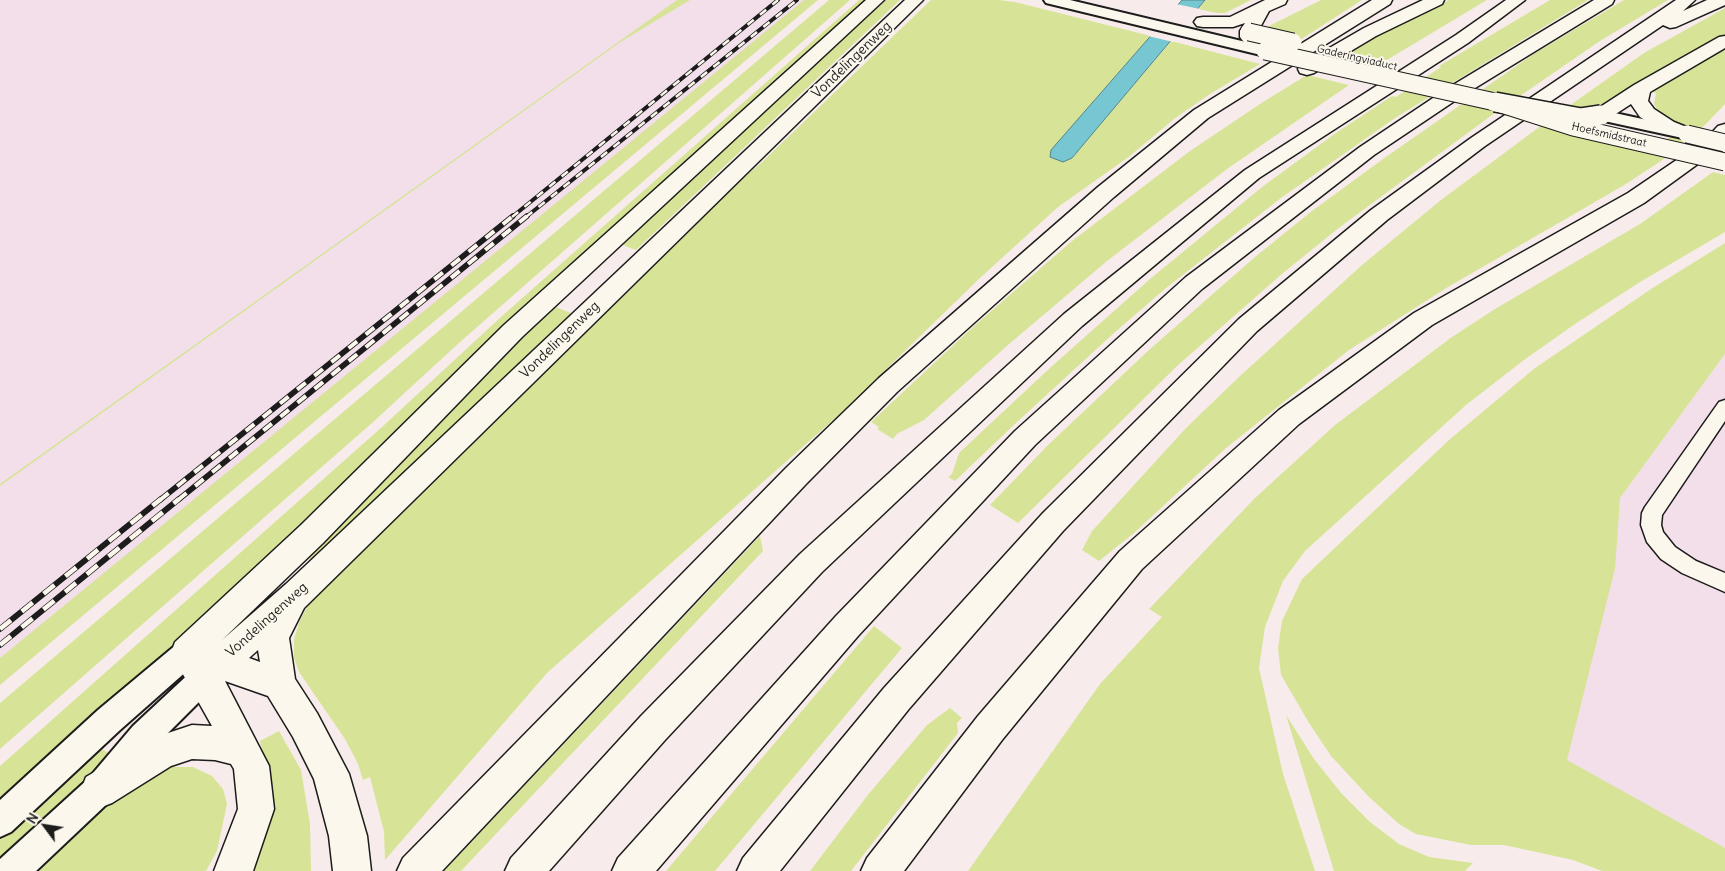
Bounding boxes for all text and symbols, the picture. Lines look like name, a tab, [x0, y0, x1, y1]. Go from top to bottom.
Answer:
street label: Vondelingenweg	[809, 18, 895, 102]
street label: Gaderingviaduct	[1315, 42, 1399, 74]
street label: Hoefsmidstraat	[1570, 120, 1648, 150]
street label: Vondelingenweg	[517, 298, 603, 382]
street label: Vondelingenweg	[223, 579, 311, 661]
north arrow	[20, 801, 70, 851]
text: N	[22, 809, 42, 827]

